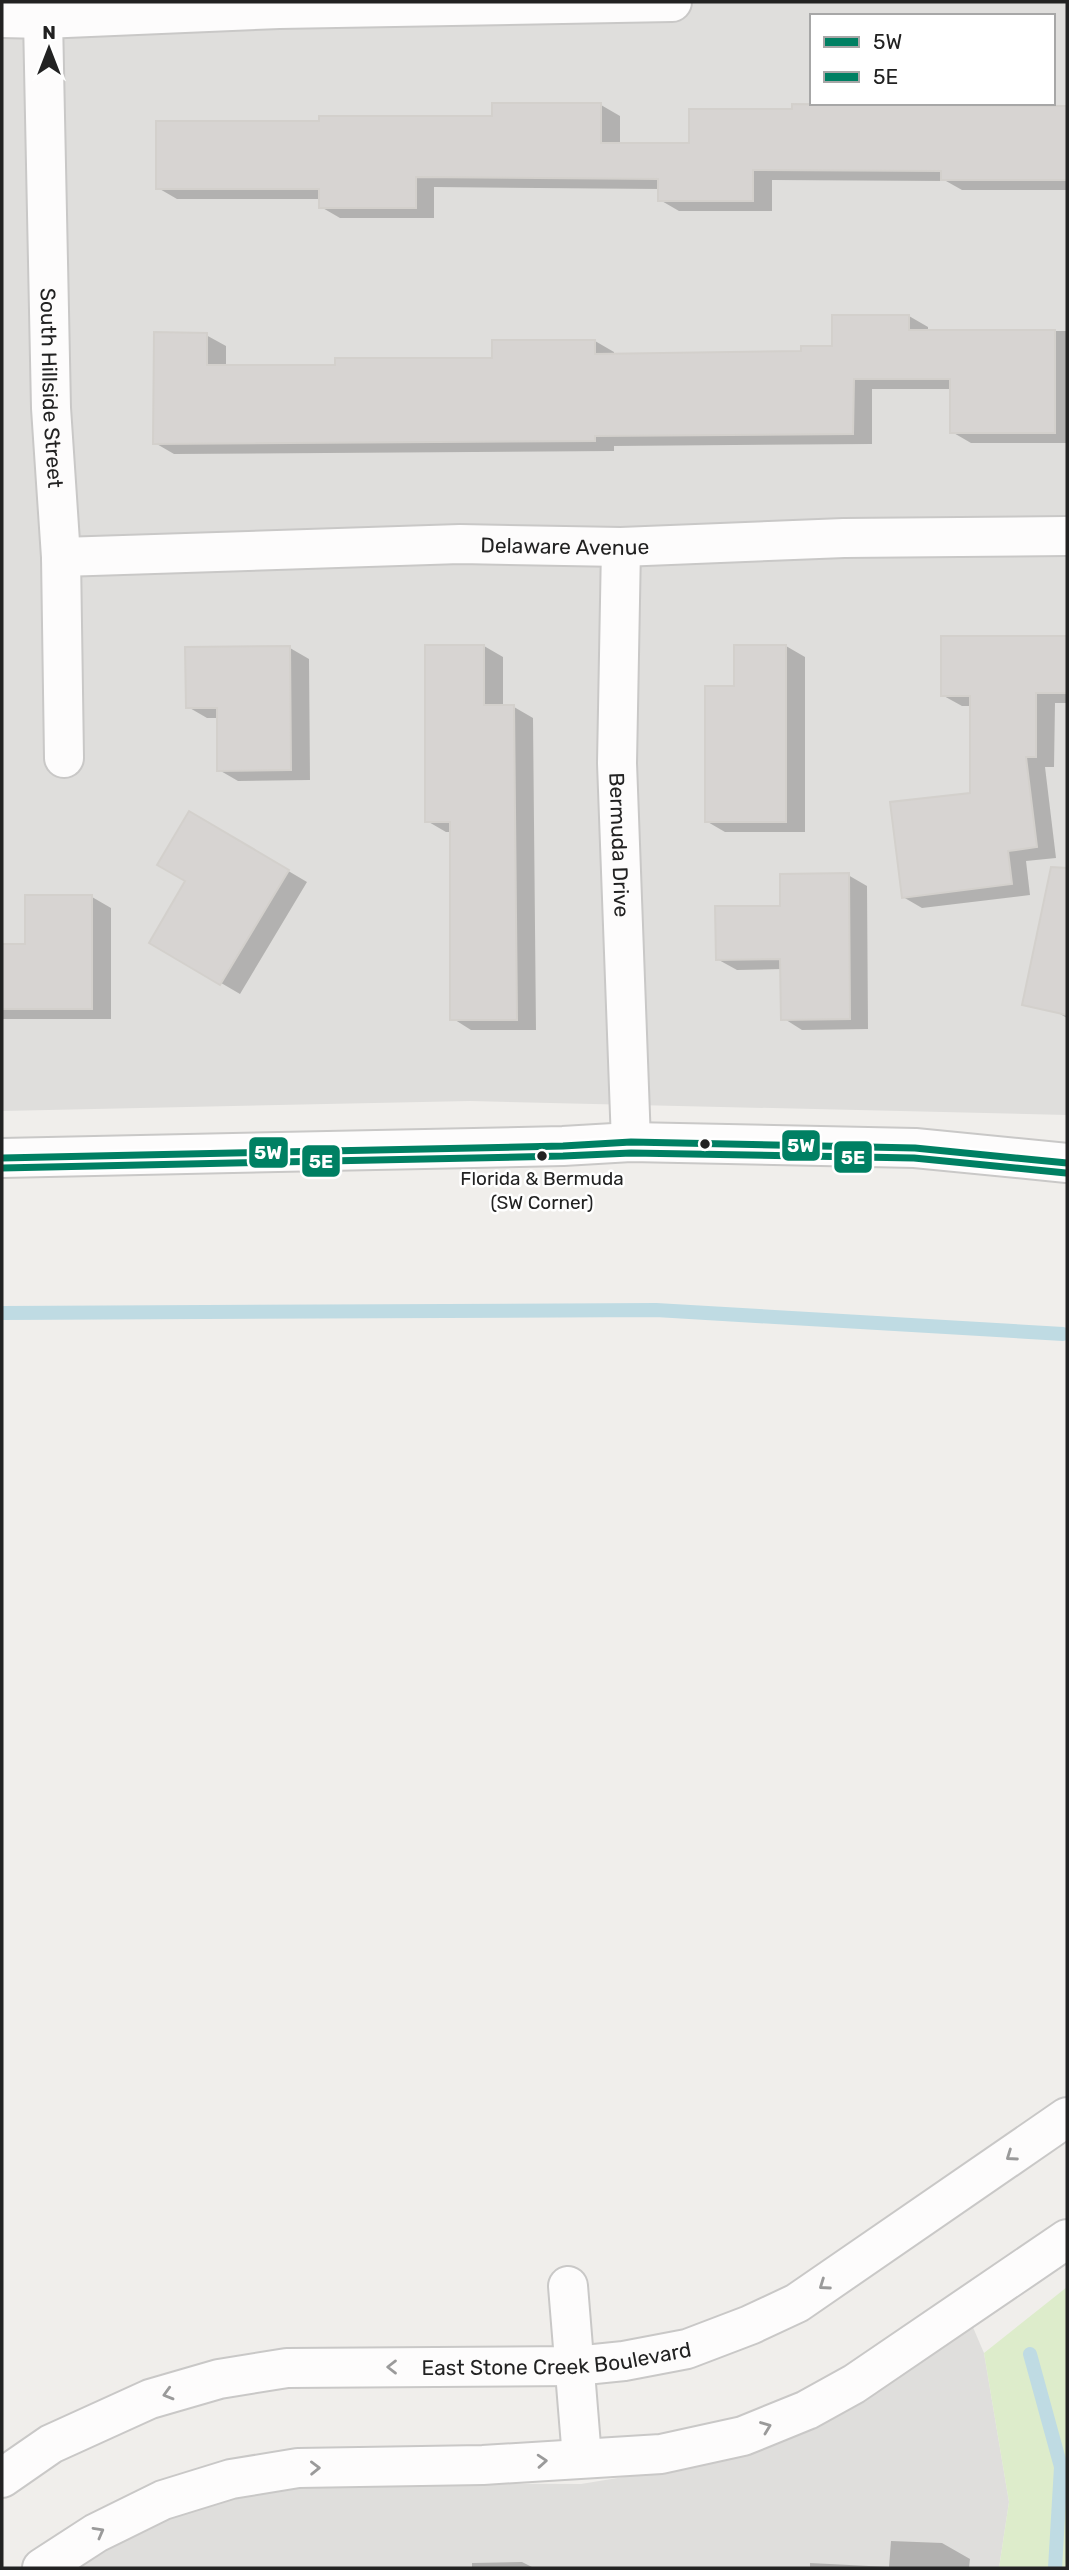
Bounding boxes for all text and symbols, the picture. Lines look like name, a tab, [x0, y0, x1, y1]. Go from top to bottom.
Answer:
north arrow	[14, 14, 84, 84]
legend	[810, 14, 1055, 105]
text: N	[42, 21, 56, 44]
text: 5W	[873, 29, 902, 54]
text: 5E	[873, 64, 898, 89]
street label: South Hillside Street	[36, 288, 69, 489]
street label: Delaware Avenue	[480, 532, 650, 560]
street label: Bermuda Drive	[605, 772, 635, 918]
line badge: 5W	[781, 1129, 821, 1162]
text: 5W	[787, 1134, 815, 1157]
line badge: 5W	[248, 1136, 289, 1169]
unlabelled marker	[698, 1137, 712, 1151]
line badge: 5E	[833, 1140, 873, 1174]
text: 5W	[254, 1141, 282, 1164]
line badge: 5E	[301, 1144, 341, 1178]
text: 5E	[841, 1146, 865, 1169]
marker: Florida & Bermuda (SW Corner)	[535, 1149, 549, 1163]
text: 5E	[309, 1150, 333, 1173]
place label: Florida & Bermuda (SW Corner)	[460, 1167, 624, 1214]
one-way arrow	[1006, 2147, 1019, 2160]
one-way arrow	[819, 2277, 832, 2289]
street label: East Stone Creek Boulevard	[421, 2336, 693, 2380]
one-way arrow	[386, 2359, 397, 2375]
one-way arrow	[162, 2386, 174, 2400]
one-way arrow	[759, 2421, 771, 2435]
one-way arrow	[537, 2454, 548, 2469]
one-way arrow	[310, 2460, 321, 2476]
one-way arrow	[92, 2527, 104, 2540]

